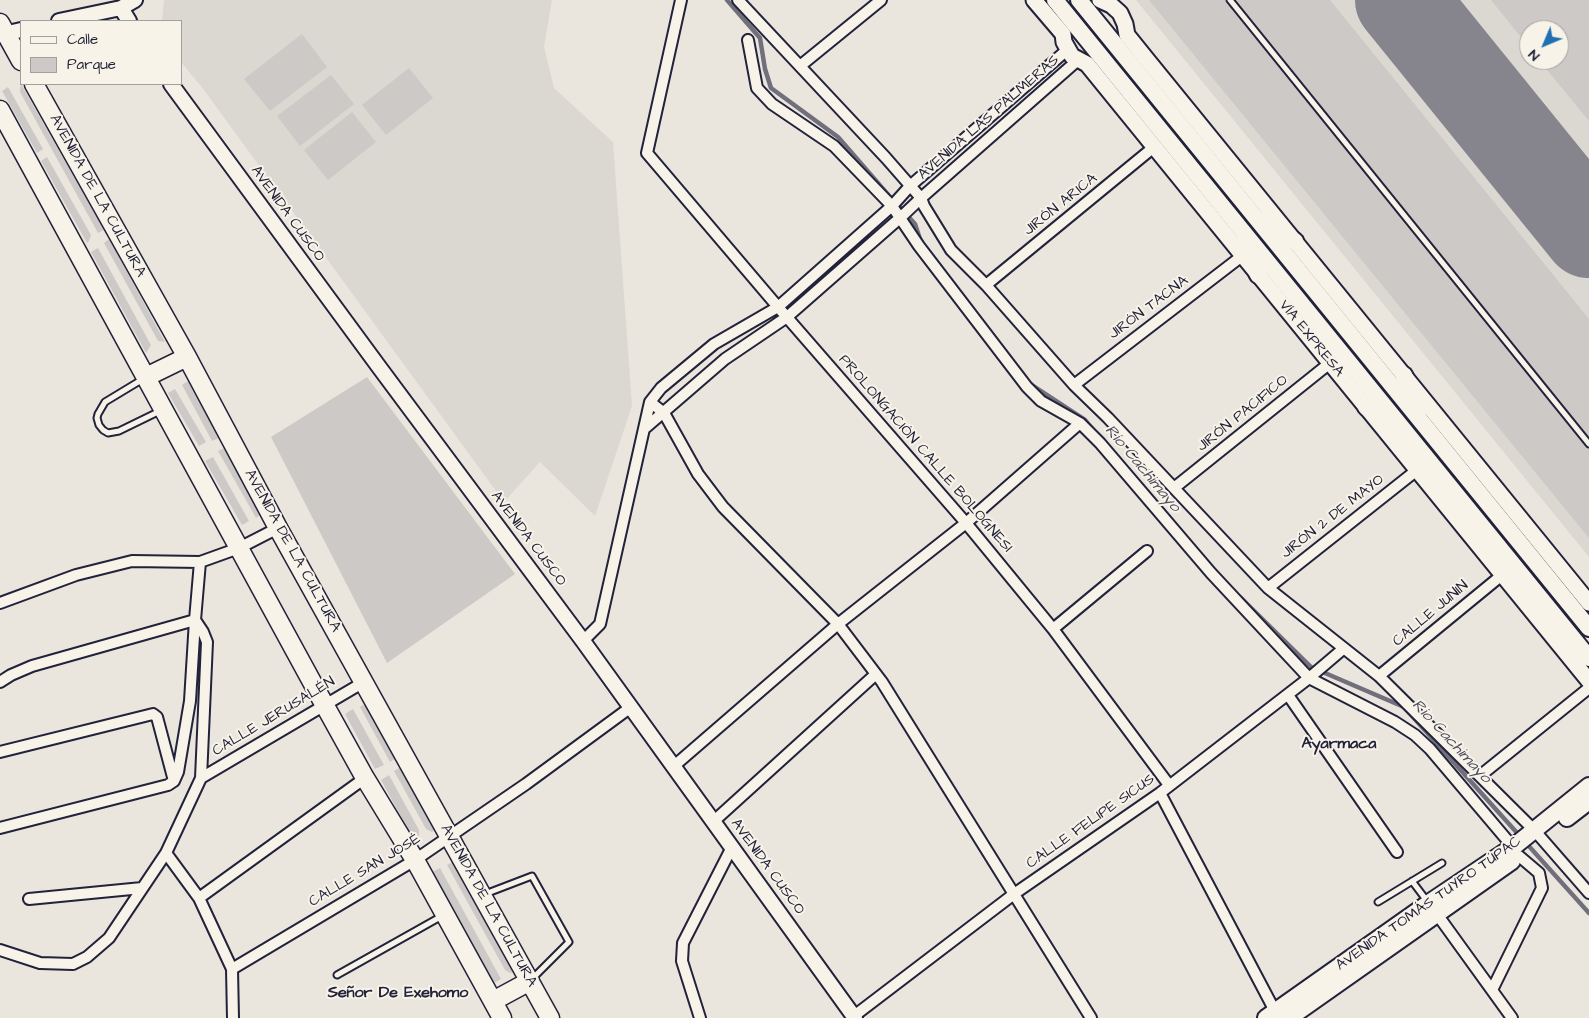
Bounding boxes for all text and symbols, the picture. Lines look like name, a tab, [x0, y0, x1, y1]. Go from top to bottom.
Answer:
legend	[20, 20, 182, 85]
north arrow	[1519, 20, 1569, 70]
text: Calle	[67, 29, 98, 50]
text: N	[1524, 45, 1544, 65]
street label: AVENIDA LAS PALMERAS	[915, 52, 1063, 184]
text: Parque	[67, 54, 116, 75]
street label: AVENIDA DE LA CULTURA	[45, 112, 149, 280]
street label: AVENIDA CUSCO	[246, 162, 328, 266]
street label: JIRÓN ARICA	[1021, 170, 1101, 240]
street label: JIRÓN TACNA	[1106, 272, 1192, 344]
street label: VÍA EXPRESA	[1275, 297, 1347, 381]
street label: PROLONGACIÓN CALLE BOLOGNESI	[834, 351, 1016, 557]
street label: JIRÓN PACIFICO	[1194, 372, 1292, 456]
water label: Río Cachimayo	[1100, 422, 1184, 516]
street label: AVENIDA DE LA CULTURA	[240, 467, 344, 635]
street label: JIRÓN 2 DE MAYO	[1278, 471, 1388, 563]
street label: AVENIDA CUSCO	[486, 488, 570, 590]
street label: CALLE JUNIN	[1389, 577, 1473, 651]
street label: CALLE JERUSALÉN	[209, 673, 339, 761]
water label: Río Cachimayo	[1407, 696, 1495, 788]
district label: Ayarmaca	[1302, 735, 1376, 755]
street label: CALLE FELIPE SICUS	[1023, 771, 1159, 873]
street label: AVENIDA CUSCO	[726, 815, 808, 919]
street label: AVENIDA DE LA CULTURA	[436, 822, 540, 990]
street label: CALLE SAN JOSÉ	[306, 831, 424, 911]
street label: AVENIDA TOMÁS TUYRO TÚPAC	[1333, 833, 1525, 975]
district label: Señor De Exehomo	[328, 984, 468, 1004]

